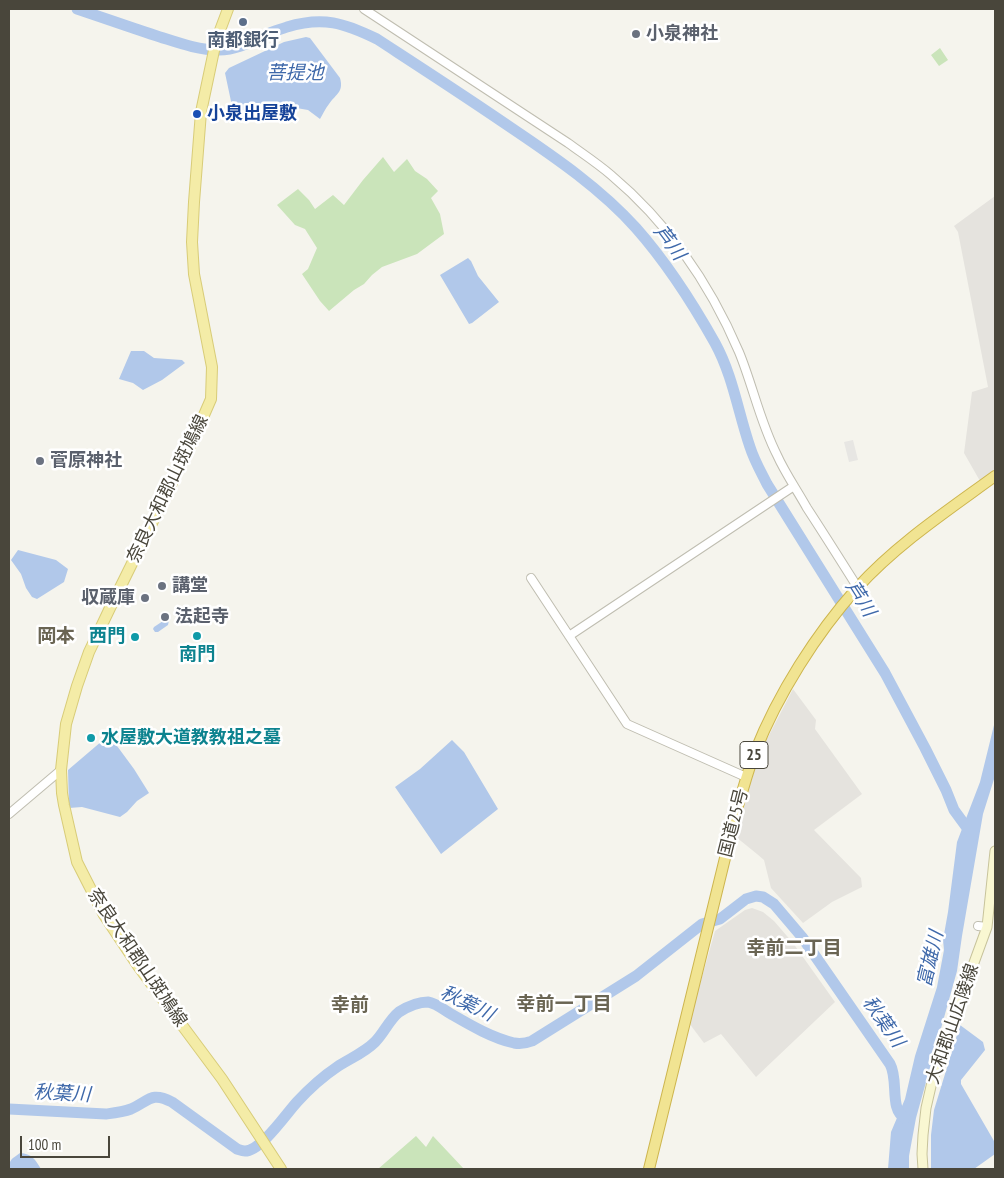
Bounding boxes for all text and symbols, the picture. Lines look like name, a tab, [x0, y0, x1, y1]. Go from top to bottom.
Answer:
marker: 南都銀行	[237, 16, 249, 28]
place label: 小泉神社	[646, 23, 718, 45]
marker: 小泉神社	[630, 28, 642, 40]
place label: 南都銀行	[207, 30, 279, 52]
water label: 菩提池	[267, 63, 323, 85]
place label: 小泉出屋敷	[207, 103, 297, 125]
marker: 小泉出屋敷	[191, 108, 203, 120]
water label: 芦川	[648, 221, 690, 265]
street label: 奈良大和郡山斑鳩線	[123, 411, 213, 567]
place label: 菅原神社	[50, 450, 122, 472]
marker: 菅原神社	[34, 455, 46, 467]
place label: 講堂	[172, 575, 208, 597]
water label: 芦川	[840, 577, 880, 621]
marker: 講堂	[156, 580, 168, 592]
place label: 収蔵庫	[81, 587, 135, 609]
marker: 収蔵庫	[139, 592, 151, 604]
place label: 法起寺	[175, 606, 229, 628]
marker: 法起寺	[159, 611, 171, 623]
district label: 岡本	[37, 626, 75, 648]
place label: 西門	[89, 626, 125, 648]
marker: 南門	[191, 630, 203, 642]
marker: 西門	[129, 631, 141, 643]
place label: 南門	[179, 644, 215, 666]
place label: 水屋敷大道教教祖之墓	[101, 727, 281, 749]
marker: 水屋敷大道教教祖之墓	[85, 732, 97, 744]
road number: 25	[740, 742, 768, 768]
street label: 国道25号	[715, 786, 753, 860]
street label: 奈良大和郡山斑鳩線	[83, 885, 191, 1031]
water label: 富雄川	[913, 929, 949, 989]
district label: 幸前二丁目	[747, 938, 841, 960]
street label: 大和郡山広陵線	[922, 961, 984, 1087]
water label: 秋葉川	[436, 981, 498, 1027]
water label: 秋葉川	[857, 992, 909, 1052]
district label: 幸前一丁目	[517, 994, 611, 1016]
district label: 幸前	[331, 995, 369, 1017]
water label: 秋葉川	[33, 1081, 91, 1107]
scale bar	[22, 1126, 112, 1158]
text: 100 m	[28, 1135, 61, 1154]

